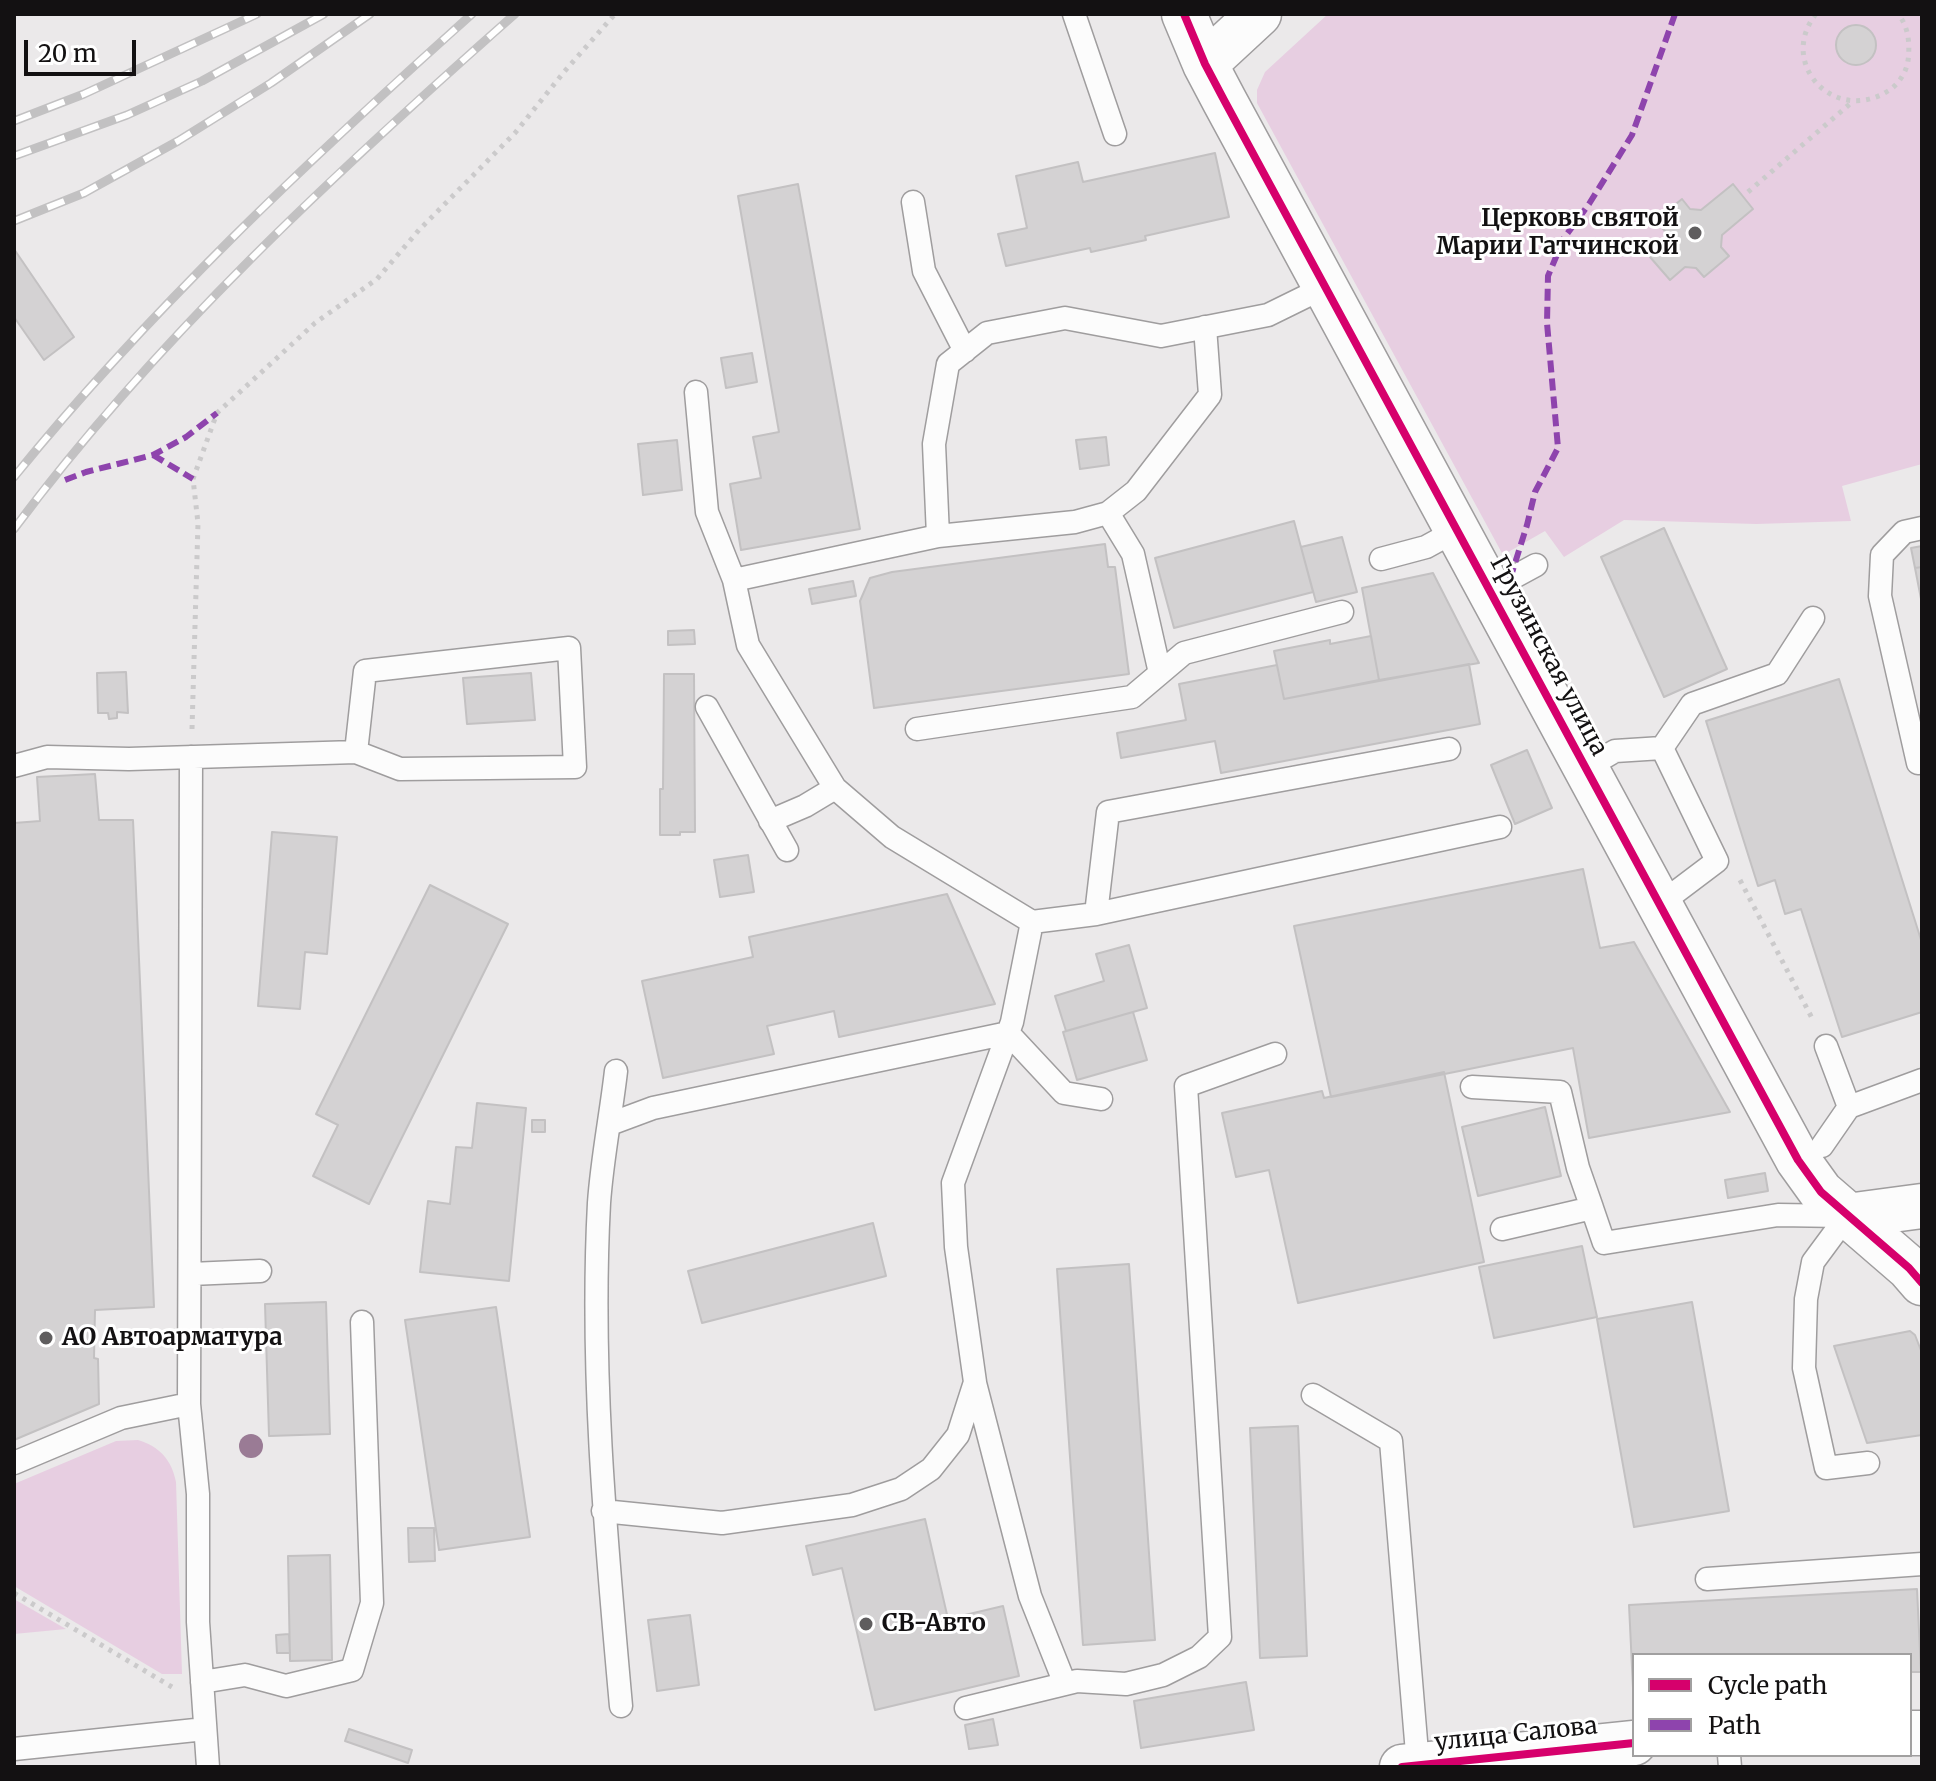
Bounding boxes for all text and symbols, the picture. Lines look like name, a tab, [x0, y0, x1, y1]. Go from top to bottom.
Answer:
scale bar	[28, 24, 140, 74]
text: 20 m	[38, 38, 97, 69]
place label: Церковь святой Марии Гатчинской	[1436, 205, 1679, 261]
marker: Церковь святой Марии Гатчинской	[1686, 224, 1704, 242]
street label: Грузинская улица	[1483, 551, 1613, 761]
place label: АО Автоарматура	[62, 1324, 283, 1352]
marker: АО Автоарматура	[37, 1329, 55, 1347]
place label: СВ-Авто	[882, 1610, 986, 1638]
marker: СВ-Авто	[857, 1615, 875, 1633]
legend	[1632, 1653, 1912, 1757]
text: Cycle path	[1708, 1670, 1827, 1701]
text: Path	[1708, 1710, 1761, 1741]
street label: улица Салова	[1433, 1712, 1599, 1758]

